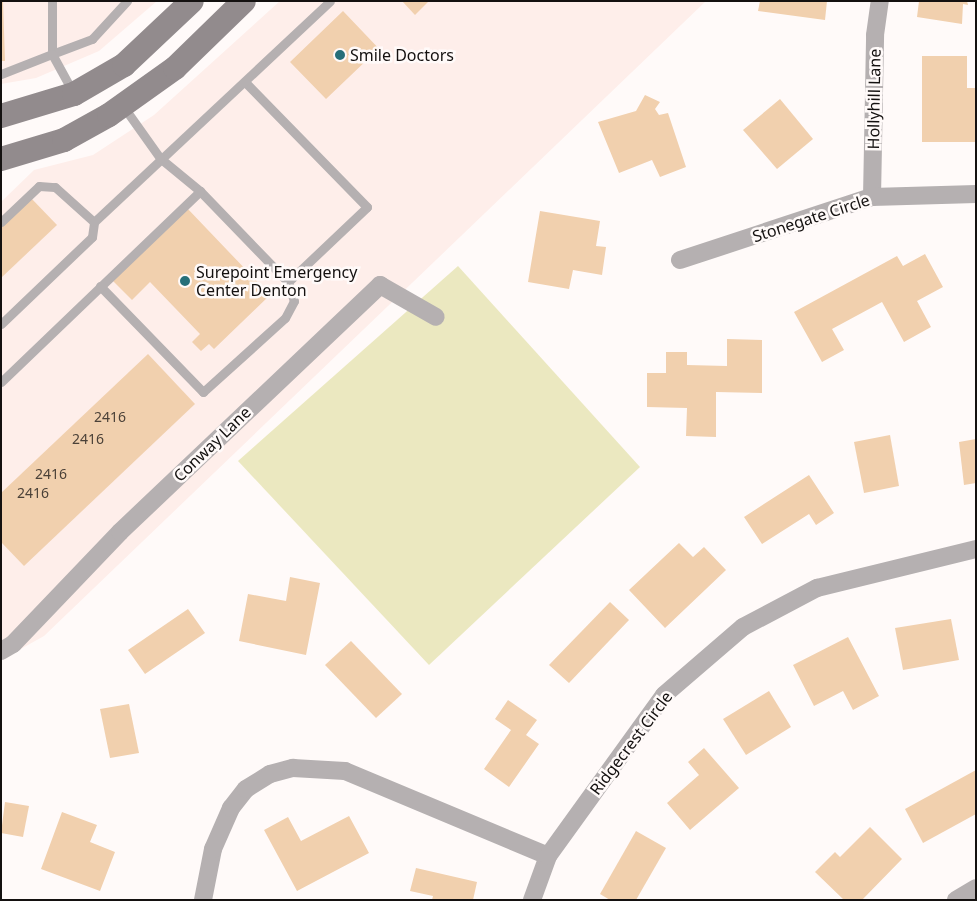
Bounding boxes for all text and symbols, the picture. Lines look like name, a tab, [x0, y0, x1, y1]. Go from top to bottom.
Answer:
place label: Smile Doctors	[350, 45, 454, 65]
marker: Smile Doctors	[334, 49, 346, 61]
street label: Hollyhill Lane	[864, 49, 884, 149]
street label: Stonegate Circle	[750, 190, 872, 246]
place label: Surepoint Emergency Center Denton	[196, 262, 357, 300]
marker: Surepoint Emergency Center Denton	[178, 274, 192, 288]
street label: Conway Lane	[169, 402, 255, 486]
house number: 2416	[94, 409, 126, 425]
house number: 2416	[72, 431, 104, 447]
house number: 2416	[35, 466, 67, 482]
house number: 2416	[17, 485, 49, 501]
street label: Ridgecrest Circle	[586, 687, 676, 799]

